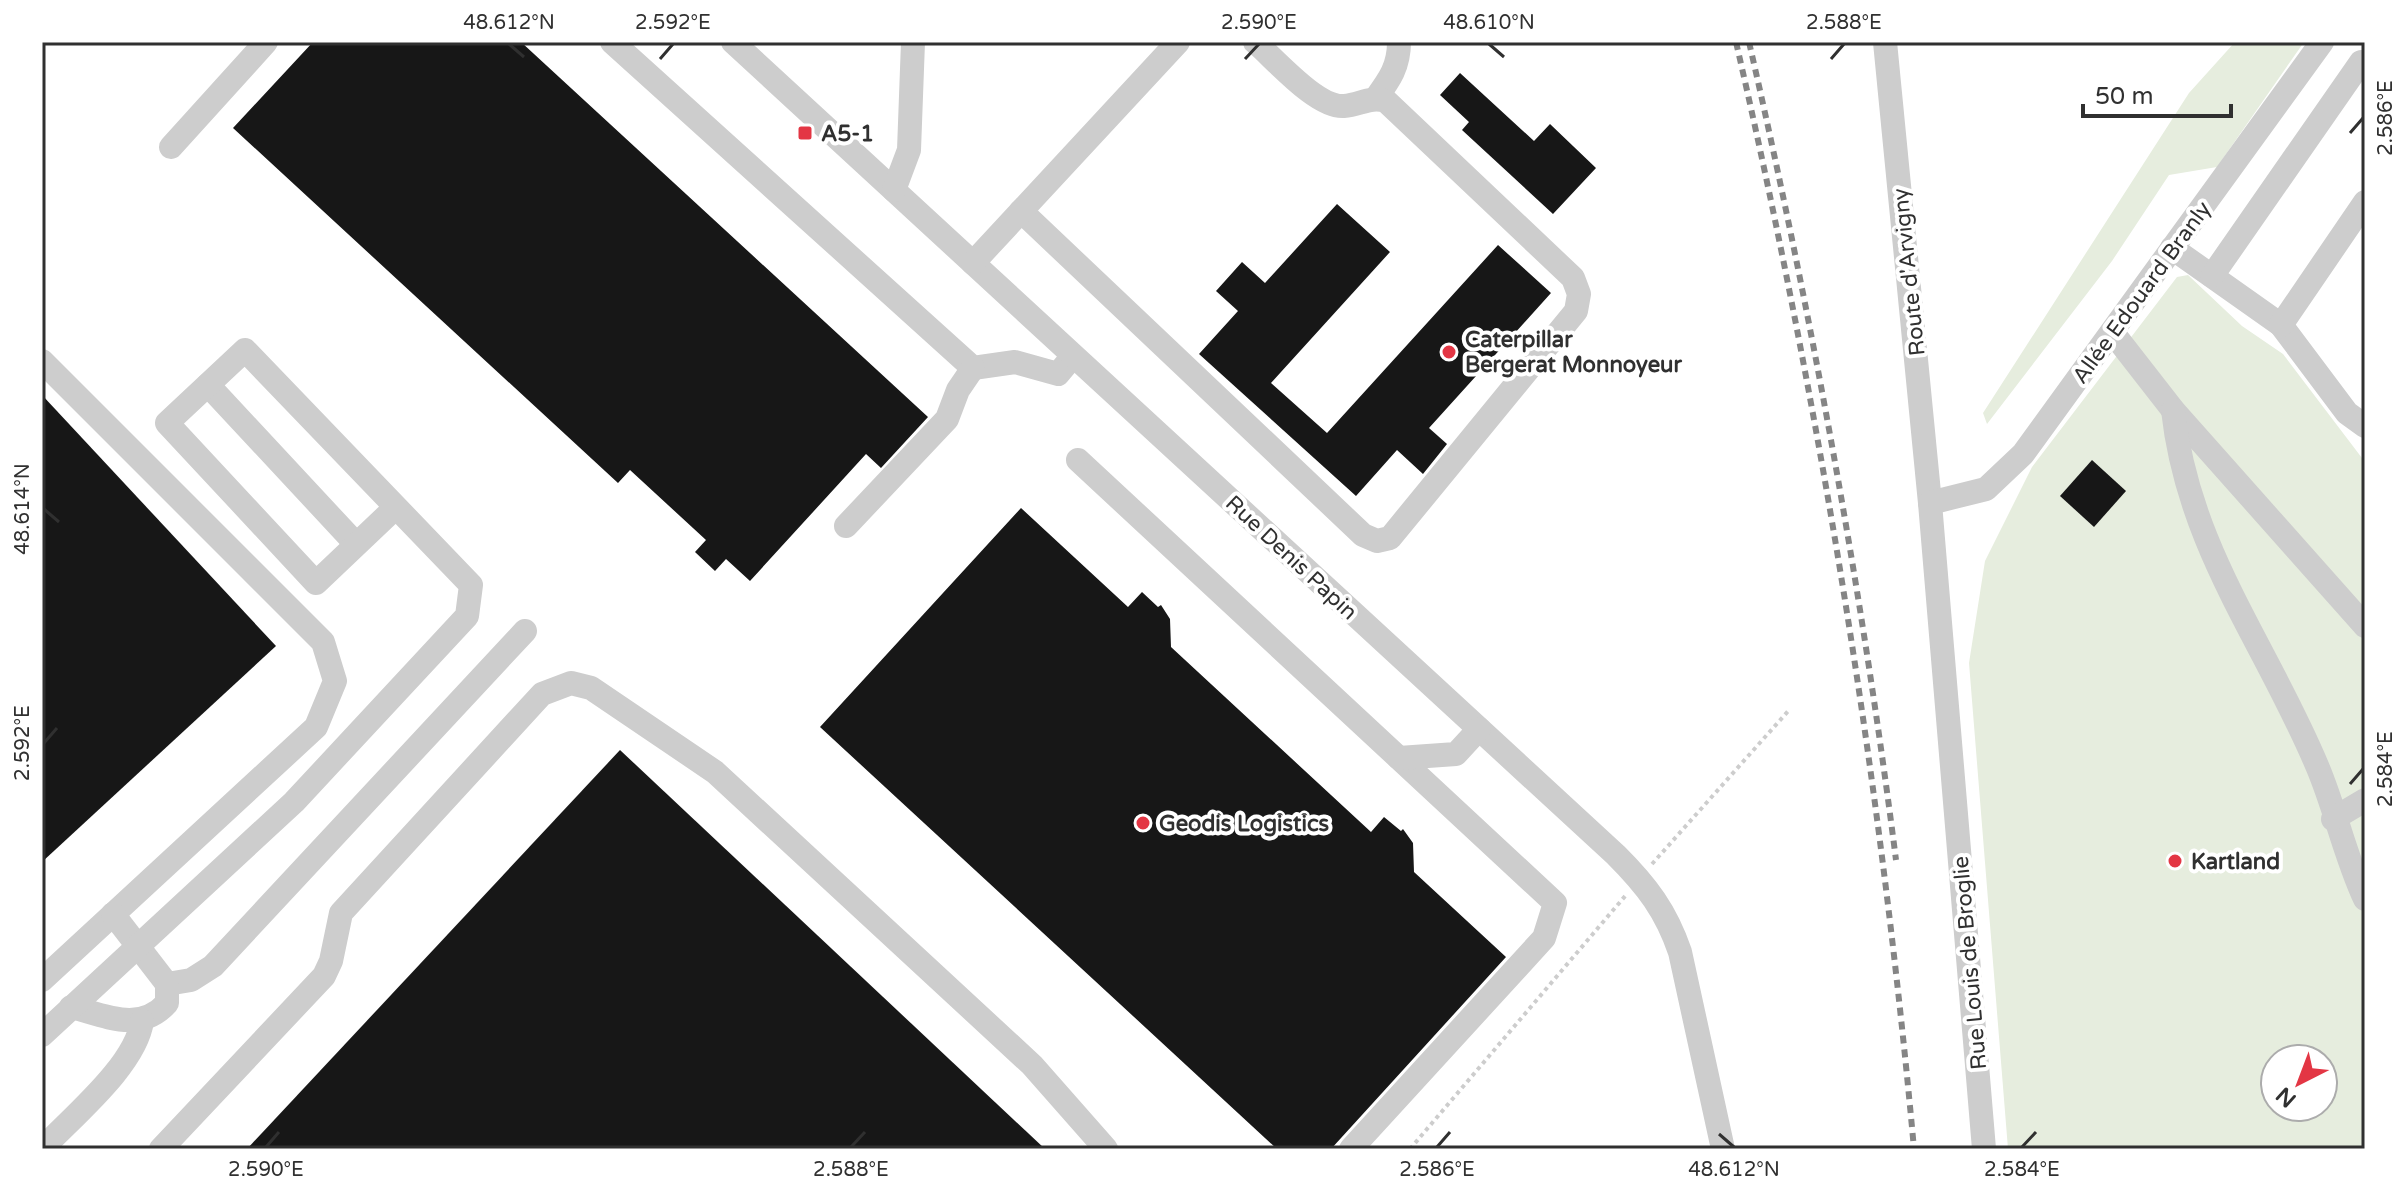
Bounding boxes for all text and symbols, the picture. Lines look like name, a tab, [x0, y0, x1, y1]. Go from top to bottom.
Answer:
text: 48.612°N	[463, 11, 555, 35]
text: 2.592°E	[635, 11, 711, 35]
text: 2.590°E	[1221, 11, 1297, 35]
text: 48.610°N	[1443, 11, 1535, 35]
text: 2.588°E	[1806, 11, 1882, 35]
scale bar	[2083, 68, 2231, 118]
text: 2.586°E	[2374, 80, 2398, 156]
text: 50 m	[2095, 82, 2153, 111]
place label: A5-1	[821, 121, 874, 147]
marker: A5-1	[796, 124, 814, 142]
street label: Route d'Arvigny	[1887, 187, 1931, 357]
street label: Allée Edouard Branly	[2067, 196, 2217, 389]
place label: Caterpillar Bergerat Monnoyeur	[1465, 327, 1683, 378]
marker: Caterpillar Bergerat Monnoyeur	[1440, 343, 1458, 361]
text: 48.614°N	[11, 463, 35, 555]
street label: Rue Denis Papin	[1220, 490, 1362, 625]
text: 2.592°E	[11, 705, 35, 781]
text: 2.584°E	[2374, 731, 2398, 807]
place label: Geodis Logistics	[1159, 811, 1330, 837]
marker: Geodis Logistics	[1134, 814, 1152, 832]
place label: Kartland	[2191, 849, 2280, 875]
marker: Kartland	[2166, 852, 2184, 870]
street label: Rue Louis de Broglie	[1948, 855, 1992, 1071]
north arrow	[2259, 1043, 2339, 1123]
text: N	[2271, 1082, 2302, 1113]
text: 2.590°E	[228, 1158, 304, 1182]
text: 2.588°E	[813, 1158, 889, 1182]
text: 2.586°E	[1399, 1158, 1475, 1182]
text: 48.612°N	[1688, 1158, 1780, 1182]
text: 2.584°E	[1984, 1158, 2060, 1182]

